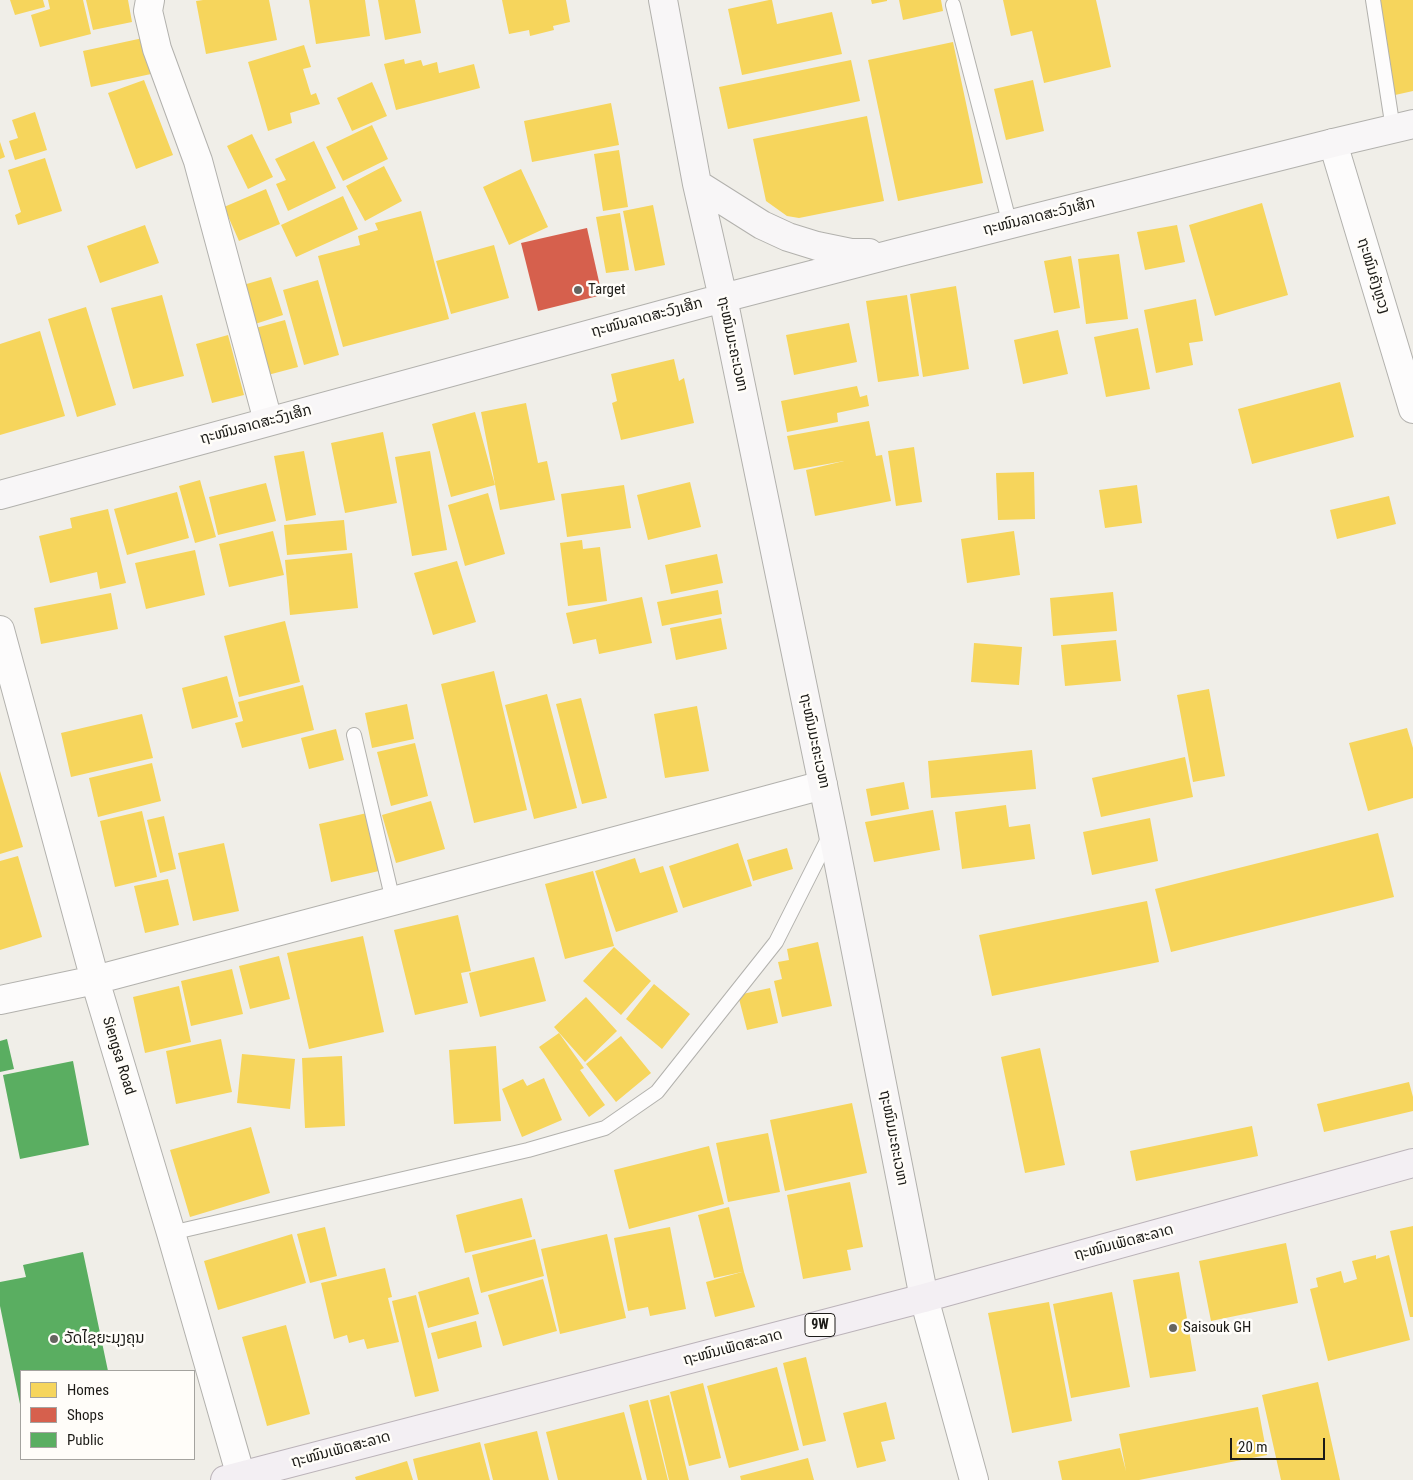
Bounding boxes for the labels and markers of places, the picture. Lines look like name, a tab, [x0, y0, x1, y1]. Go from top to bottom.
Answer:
place label: Target	[588, 281, 625, 299]
marker: Target	[572, 284, 584, 296]
place label: Saisouk GH	[1183, 1319, 1251, 1337]
marker: Saisouk GH	[1167, 1322, 1179, 1334]
place label: ວັດໄຊຍະມຸງຄຸນ	[64, 1330, 144, 1348]
marker: ວັດໄຊຍະມຸງຄຸນ	[48, 1333, 60, 1345]

